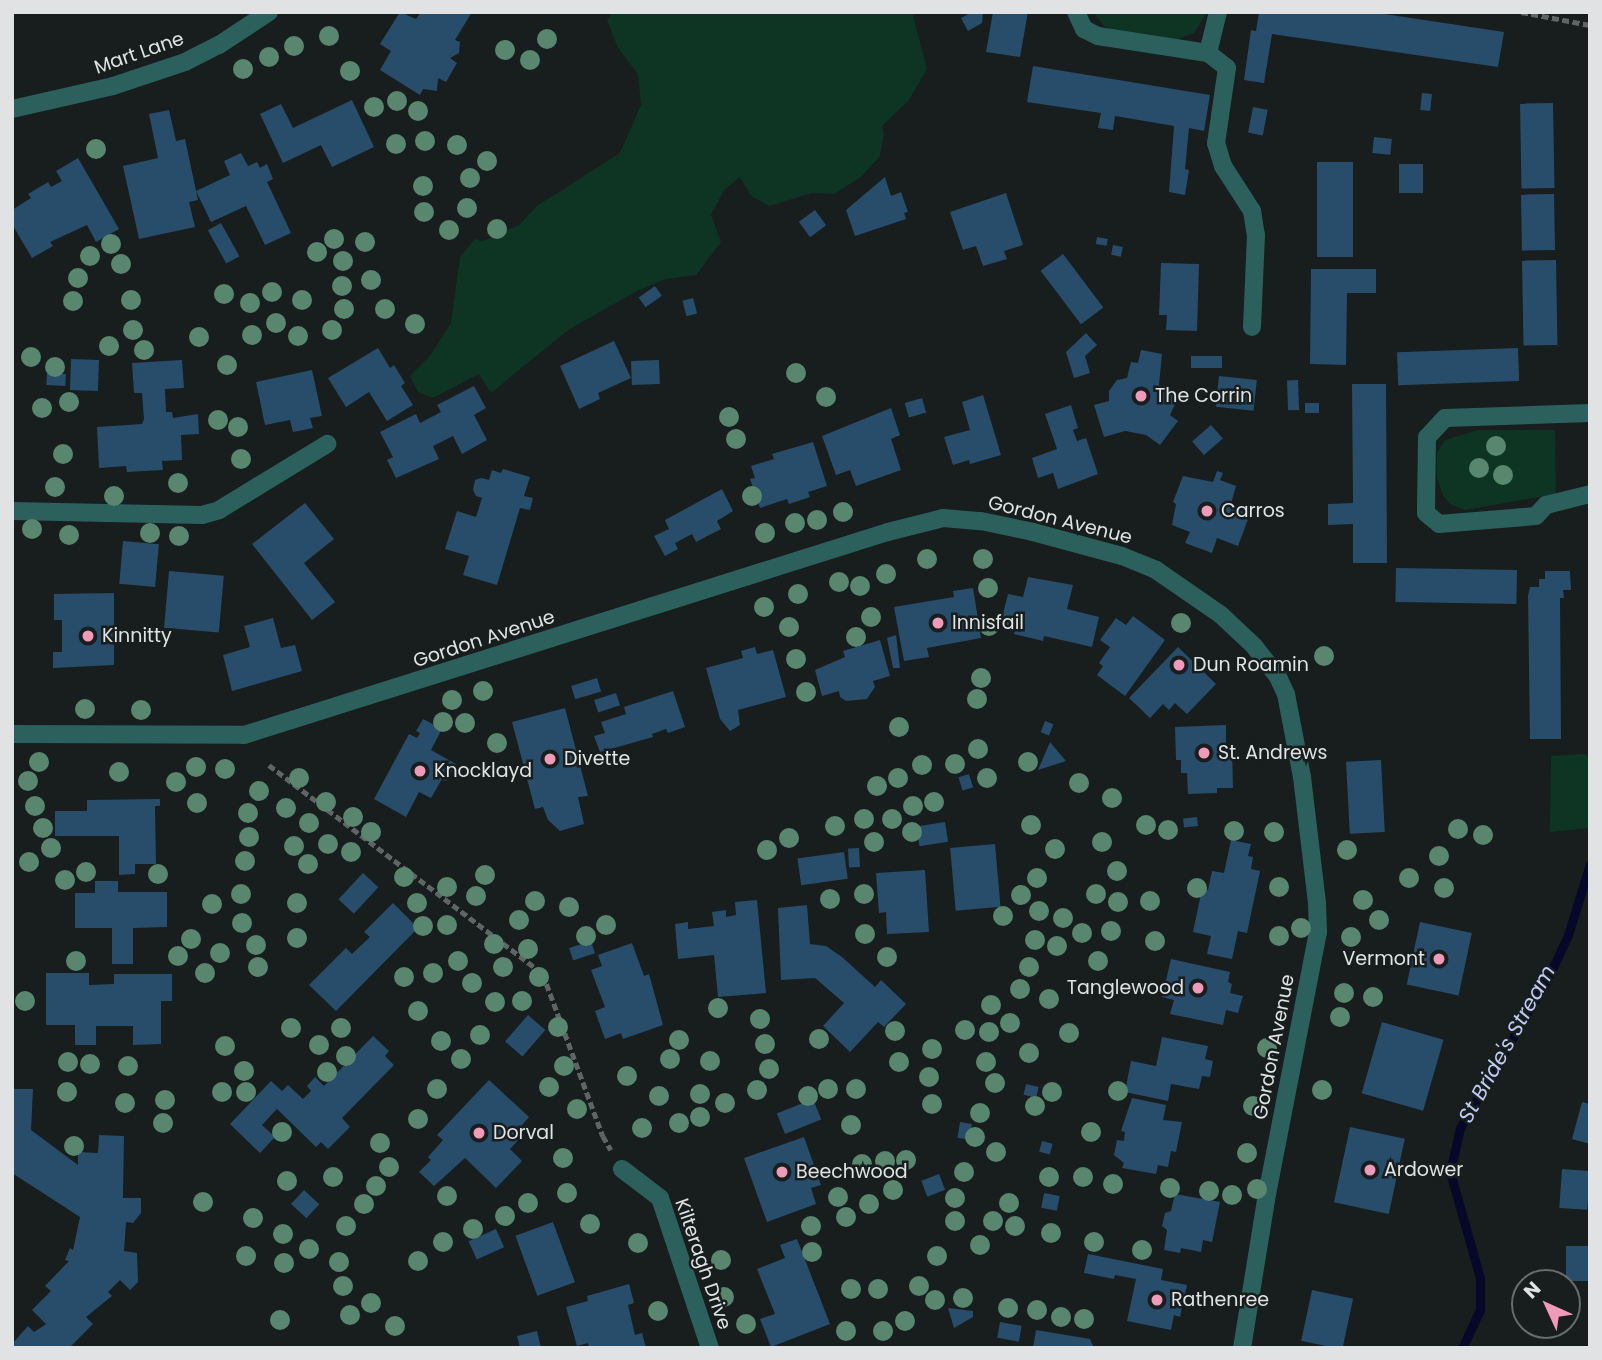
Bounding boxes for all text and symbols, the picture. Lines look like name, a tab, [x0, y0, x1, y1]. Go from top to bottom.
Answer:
street label: Mart Lane	[91, 27, 187, 79]
place label: The Corrin	[1155, 385, 1252, 407]
marker: The Corrin	[1133, 388, 1149, 404]
street label: Gordon Avenue	[986, 491, 1134, 549]
place label: Carros	[1221, 500, 1285, 522]
marker: Carros	[1199, 503, 1215, 519]
street label: Gordon Avenue	[410, 605, 558, 673]
place label: Innisfail	[952, 612, 1024, 634]
marker: Innisfail	[930, 615, 946, 631]
place label: Kinnitty	[102, 625, 172, 647]
marker: Kinnitty	[80, 628, 96, 644]
place label: Dun Roamin	[1193, 654, 1309, 676]
marker: Dun Roamin	[1171, 657, 1187, 673]
place label: St. Andrews	[1218, 742, 1327, 764]
marker: St. Andrews	[1196, 745, 1212, 761]
place label: Divette	[564, 748, 630, 770]
marker: Divette	[542, 751, 558, 767]
place label: Knocklayd	[434, 760, 532, 782]
marker: Knocklayd	[412, 763, 428, 779]
place label: Vermont	[1342, 948, 1425, 970]
marker: Vermont	[1431, 951, 1447, 967]
water label: St Bride's Stream	[1453, 961, 1561, 1127]
street label: Gordon Avenue	[1249, 972, 1299, 1122]
place label: Tanglewood	[1067, 977, 1184, 999]
marker: Tanglewood	[1190, 980, 1206, 996]
place label: Dorval	[493, 1122, 554, 1144]
marker: Dorval	[471, 1125, 487, 1141]
place label: Ardower	[1384, 1159, 1463, 1181]
place label: Beechwood	[796, 1161, 908, 1183]
marker: Ardower	[1362, 1162, 1378, 1178]
marker: Beechwood	[774, 1164, 790, 1180]
street label: Kilteragh Drive	[670, 1195, 736, 1333]
north arrow	[1511, 1269, 1581, 1339]
text: N	[1518, 1276, 1547, 1305]
place label: Rathenree	[1171, 1289, 1269, 1311]
marker: Rathenree	[1149, 1292, 1165, 1308]

